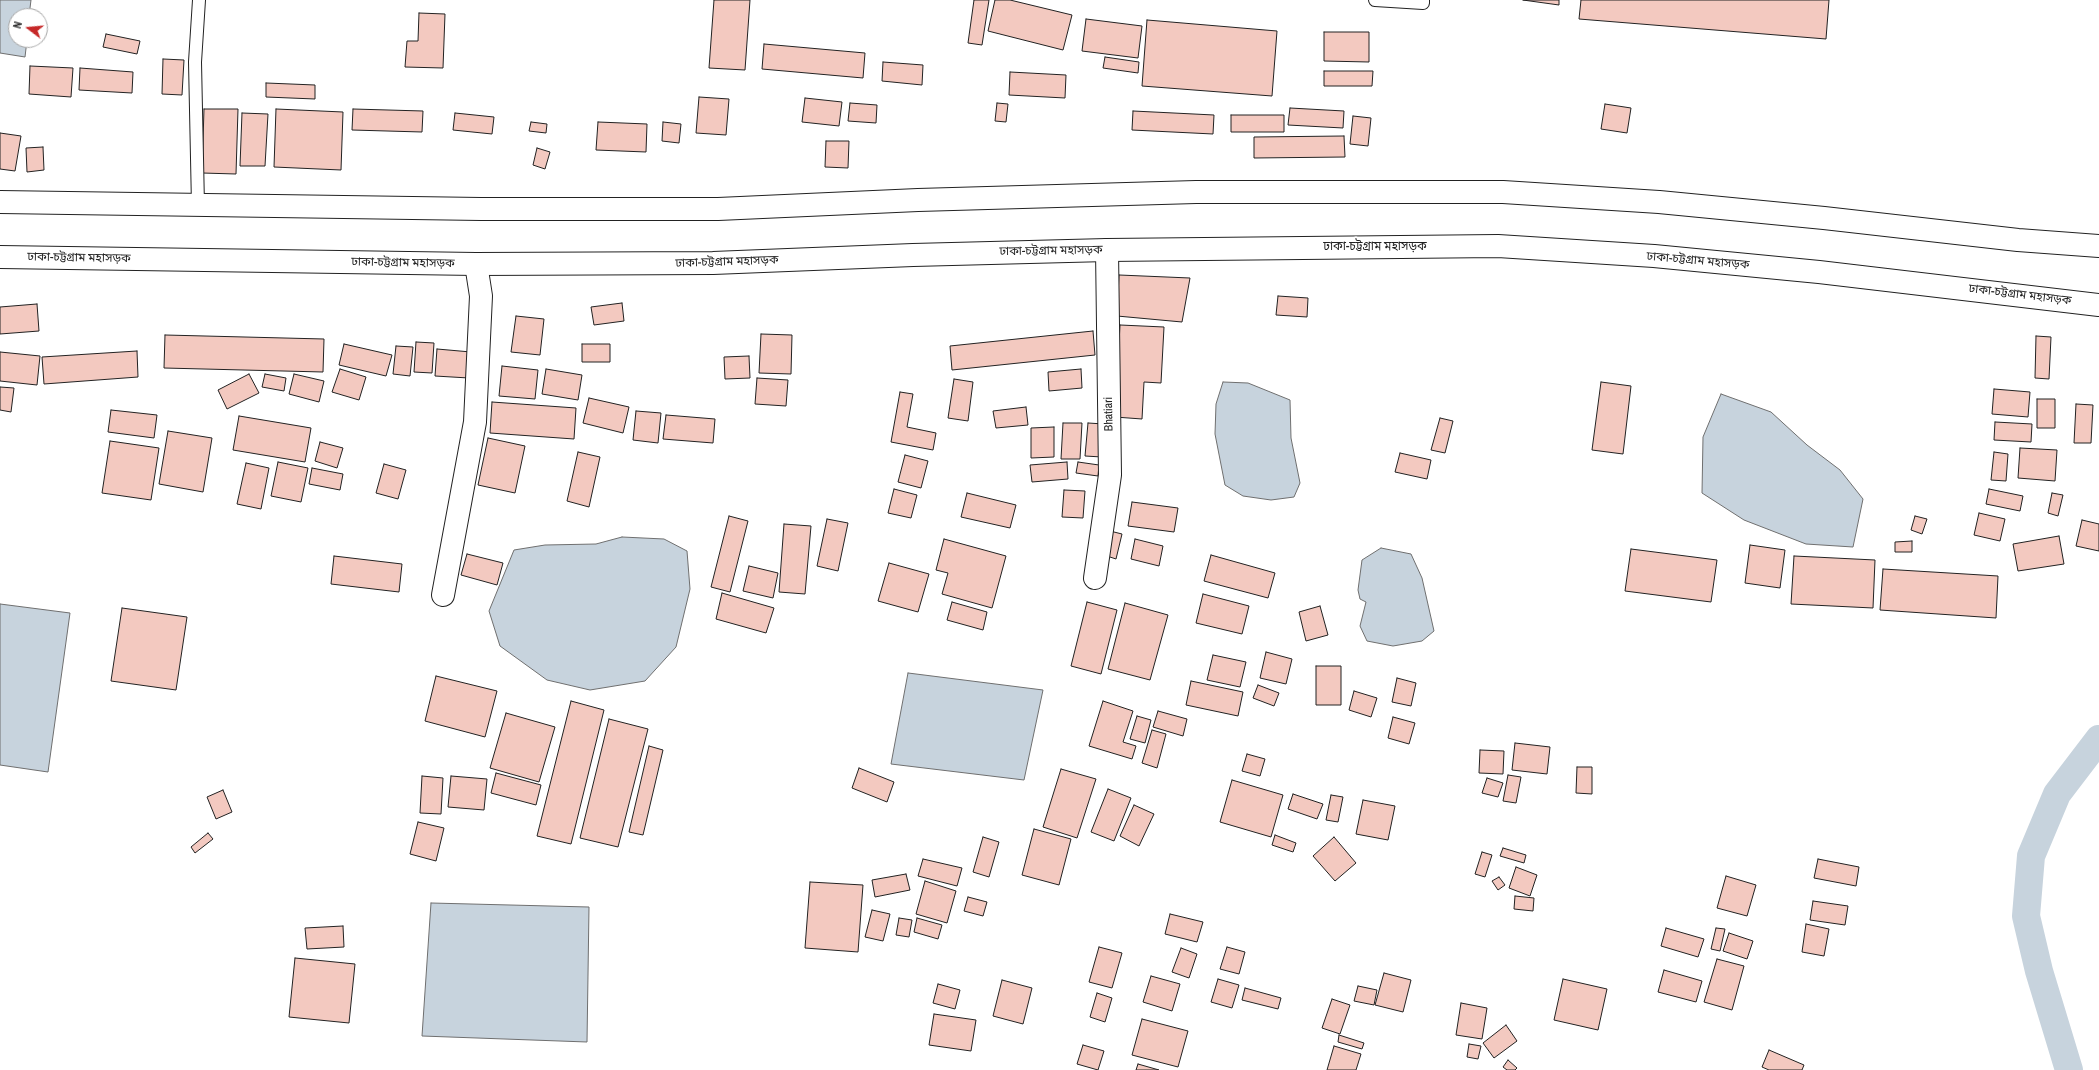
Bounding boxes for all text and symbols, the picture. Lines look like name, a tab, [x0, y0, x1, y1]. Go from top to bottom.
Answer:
north arrow	[8, 8, 48, 48]
text: N	[10, 20, 25, 30]
street label: ঢাকা-চট্টগ্রাম মহাসড়ক	[1323, 240, 1427, 254]
street label: ঢাকা-চট্টগ্রাম মহাসড়ক	[999, 243, 1103, 259]
street label: ঢাকা-চট্টগ্রাম মহাসড়ক	[1646, 249, 1750, 273]
street label: ঢাকা-চট্টগ্রাম মহাসড়ক	[27, 250, 131, 266]
street label: ঢাকা-চট্টগ্রাম মহাসড়ক	[675, 253, 779, 271]
street label: ঢাকা-চট্টগ্রাম মহাসড়ক	[351, 255, 455, 271]
street label: ঢাকা-চট্টগ্রাম মহাসড়ক	[1968, 282, 2072, 308]
street label: Bhatiari	[1102, 397, 1116, 431]

